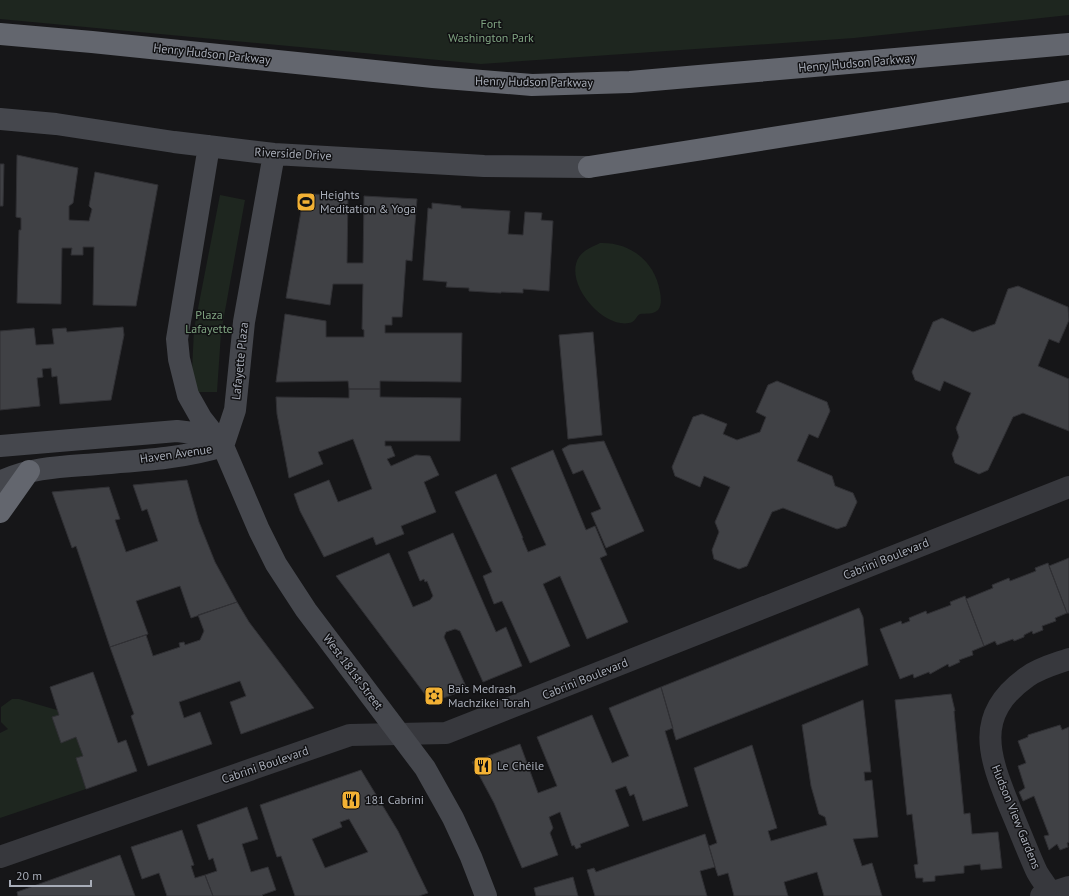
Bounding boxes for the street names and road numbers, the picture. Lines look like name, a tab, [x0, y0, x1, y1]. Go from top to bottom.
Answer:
street label: Henry Hudson Parkway	[153, 40, 272, 67]
street label: Henry Hudson Parkway	[798, 50, 917, 75]
street label: Henry Hudson Parkway	[475, 73, 593, 90]
street label: Riverside Drive	[254, 144, 332, 163]
street label: Lafayette Plaza	[228, 321, 251, 401]
street label: Haven Avenue	[139, 441, 213, 466]
street label: Cabrini Boulevard	[841, 535, 931, 583]
street label: West 181st Street	[320, 631, 387, 712]
street label: Cabrini Boulevard	[540, 655, 630, 703]
street label: Cabrini Boulevard	[219, 743, 310, 786]
street label: Hudson View Gardens	[989, 762, 1044, 871]

